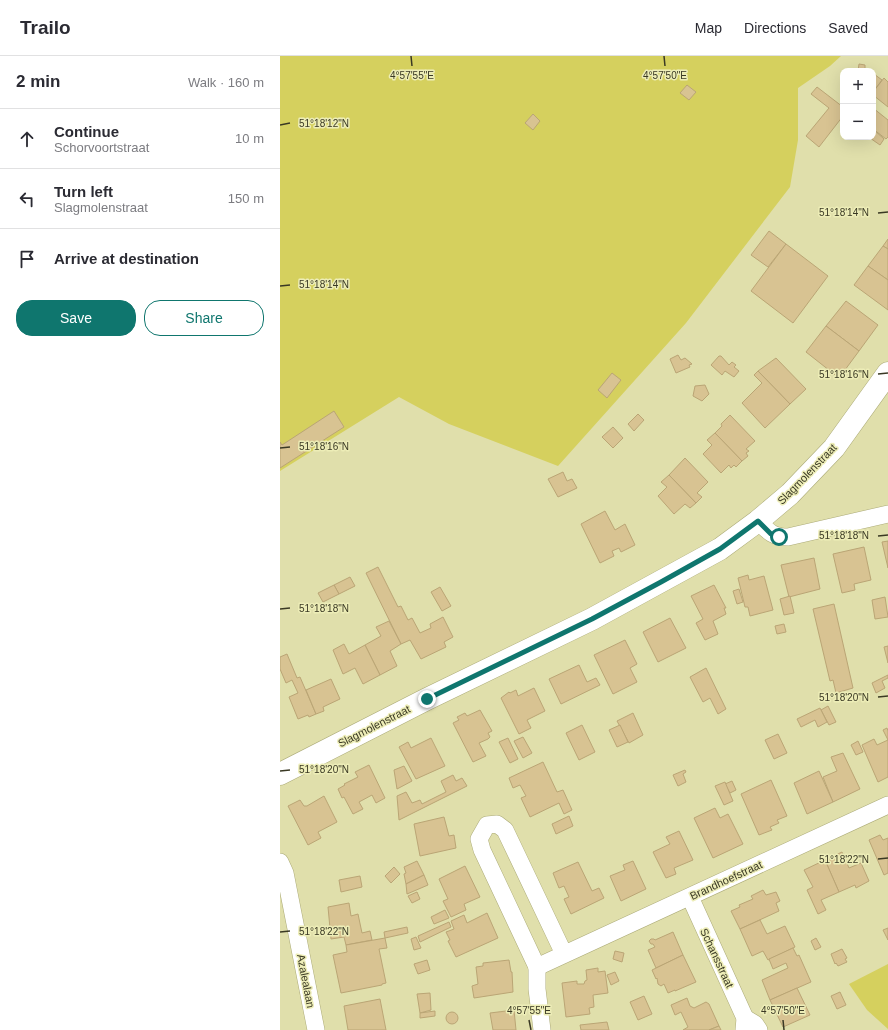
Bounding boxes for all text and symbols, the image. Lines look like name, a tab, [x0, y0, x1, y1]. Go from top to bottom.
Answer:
text: Trailo	[20, 17, 71, 38]
text: Map	[695, 20, 722, 36]
text: Directions	[744, 20, 806, 36]
text: Saved	[828, 20, 868, 36]
map controls	[840, 68, 876, 140]
button: +	[840, 68, 876, 104]
text: 4°57'55"E	[390, 70, 434, 81]
text: 4°57'50"E	[643, 70, 687, 81]
text: 2 min	[16, 72, 60, 91]
text: Walk · 160 m	[188, 75, 264, 90]
button: −	[840, 104, 876, 140]
text: 51°18'12"N	[299, 118, 349, 129]
text: Continue	[54, 123, 119, 140]
icon: ahead	[16, 128, 38, 150]
text: 10 m	[235, 131, 264, 146]
text: Schorvoortstraat	[54, 140, 149, 155]
text: Turn left	[54, 183, 113, 200]
icon: left	[16, 188, 38, 210]
text: 150 m	[228, 191, 264, 206]
text: Slagmolenstraat	[54, 200, 148, 215]
text: 51°18'14"N	[819, 207, 869, 218]
icon: arrive	[16, 248, 38, 270]
text: Arrive at destination	[54, 250, 199, 267]
text: 51°18'14"N	[299, 279, 349, 290]
button: Save	[16, 300, 136, 336]
button: Share	[144, 300, 264, 336]
text: 51°18'16"N	[819, 369, 869, 380]
text: 51°18'16"N	[299, 441, 349, 452]
street label: Slagmolenstraat	[775, 441, 839, 507]
route start	[770, 528, 788, 546]
text: 51°18'18"N	[819, 530, 869, 541]
text: 51°18'18"N	[299, 603, 349, 614]
route end	[418, 690, 436, 708]
text: 51°18'20"N	[819, 692, 869, 703]
street label: Slagmolenstraat	[336, 703, 412, 749]
text: 51°18'20"N	[299, 764, 349, 775]
text: 51°18'22"N	[819, 854, 869, 865]
street label: Brandhoefstraat	[688, 858, 764, 902]
text: 51°18'22"N	[299, 926, 349, 937]
street label: Schansstraat	[698, 926, 736, 990]
street label: Azalealaan	[295, 953, 317, 1009]
text: 4°57'55"E	[507, 1005, 551, 1016]
text: 4°57'50"E	[761, 1005, 805, 1016]

